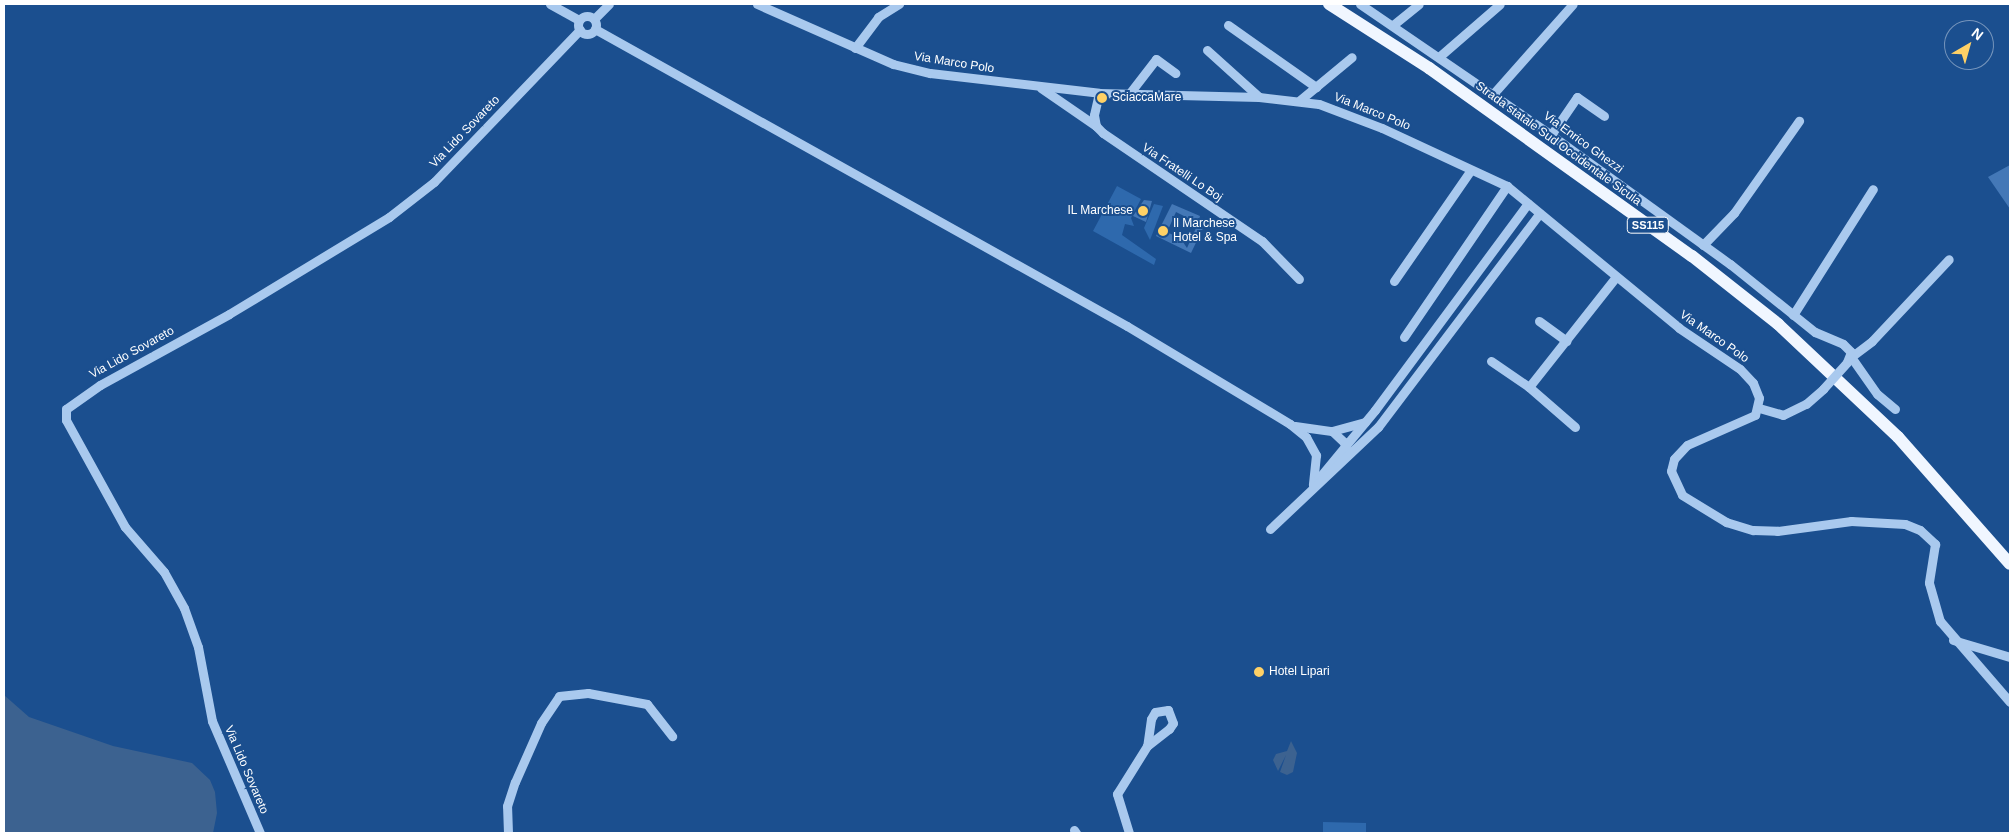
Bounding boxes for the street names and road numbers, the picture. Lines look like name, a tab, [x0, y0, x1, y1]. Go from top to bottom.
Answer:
street label: Via Marco Polo	[913, 50, 995, 76]
street label: Strada statale Sud Occidentale Sicula	[1472, 79, 1644, 209]
street label: Via Marco Polo	[1332, 90, 1412, 134]
street label: Via Lido Sovareto	[427, 93, 503, 171]
street label: Via Enrico Ghezzi	[1540, 109, 1626, 177]
street label: Via Fratelli Lo Boj	[1139, 141, 1225, 205]
road number: SS115	[1627, 216, 1669, 234]
street label: Via Marco Polo	[1677, 308, 1751, 366]
street label: Via Lido Sovareto	[87, 324, 177, 382]
street label: Via Lido Sovareto	[221, 724, 271, 816]

